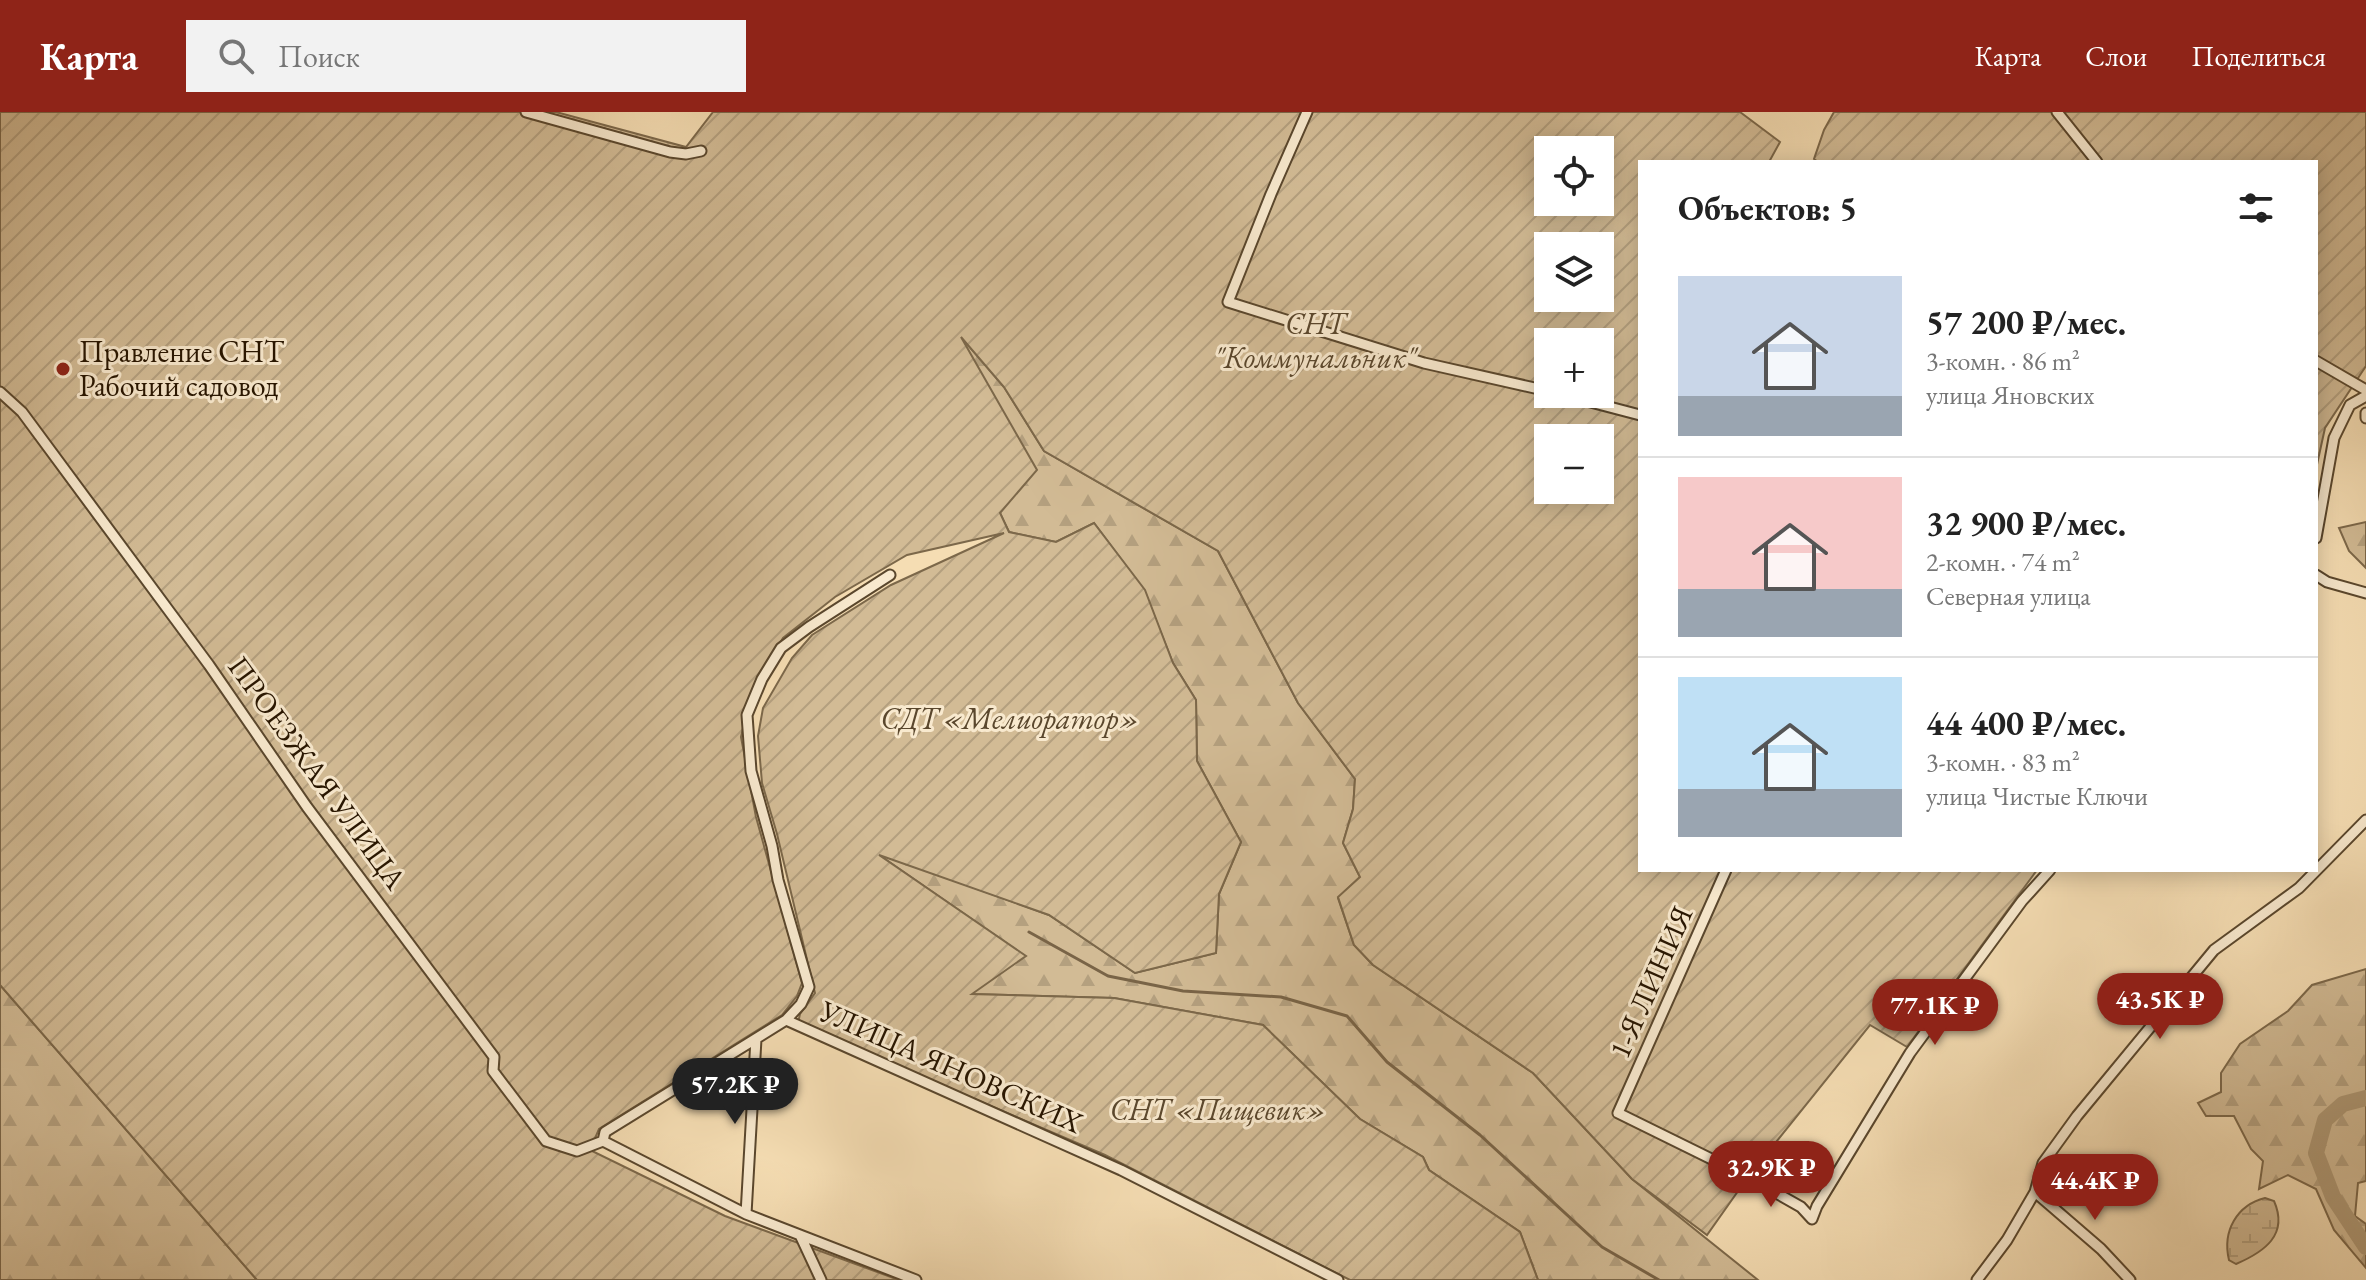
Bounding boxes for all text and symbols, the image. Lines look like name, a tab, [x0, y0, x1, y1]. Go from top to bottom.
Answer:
search box	[186, 20, 746, 92]
text: Карта	[40, 32, 138, 81]
icon: search	[214, 34, 258, 78]
text: Поиск	[278, 37, 360, 76]
text: Карта	[1974, 38, 2041, 74]
text: Слои	[2085, 38, 2147, 74]
text: Поделиться	[2191, 38, 2326, 74]
map controls	[1534, 136, 1614, 504]
button: locate	[1534, 136, 1614, 216]
text: Объектов: 5	[1678, 186, 1857, 230]
icon: filters	[2234, 186, 2278, 230]
button: layers	[1534, 232, 1614, 312]
text: 57 200 ₽/мес.	[1926, 300, 2126, 344]
park label: СНТ "Коммунальник"	[1214, 304, 1419, 377]
icon: home	[1742, 308, 1838, 404]
button: +	[1534, 328, 1614, 408]
place label: Правление СНТ Рабочий садовод	[79, 332, 285, 405]
text: 3-комн. · 86 m²	[1926, 344, 2080, 378]
marker: Правление СНТ Рабочий садовод	[54, 360, 72, 378]
text: улица Яновских	[1926, 378, 2094, 412]
button: −	[1534, 424, 1614, 504]
text: 32 900 ₽/мес.	[1926, 501, 2126, 545]
icon: home	[1742, 509, 1838, 605]
text: 2-комн. · 74 m²	[1926, 545, 2080, 579]
text: Северная улица	[1926, 579, 2091, 613]
street label: ПРОЕЗЖАЯ УЛИЦА	[220, 648, 415, 897]
park label: СДТ «Мелиоратор»	[881, 699, 1139, 738]
text: 44 400 ₽/мес.	[1926, 701, 2126, 745]
icon: home	[1742, 709, 1838, 805]
text: 3-комн. · 83 m²	[1926, 745, 2080, 779]
text: улица Чистые Ключи	[1926, 779, 2148, 813]
street label: 1-Я ЛИНИЯ	[1600, 900, 1701, 1064]
pin: 43.5K ₽	[2086, 973, 2234, 1041]
pin: 77.1K ₽	[1861, 979, 2009, 1047]
text: 43.5K ₽	[2115, 982, 2205, 1016]
text: 77.1K ₽	[1890, 988, 1980, 1022]
street label: УЛИЦА ЯНОВСКИХ	[813, 991, 1089, 1142]
pin: 57.2K ₽	[661, 1058, 809, 1126]
text: 57.2K ₽	[690, 1067, 780, 1101]
park label: СНТ «Пищевик»	[1110, 1090, 1326, 1129]
pin: 32.9K ₽	[1697, 1141, 1845, 1209]
text: 32.9K ₽	[1726, 1150, 1816, 1184]
pin: 44.4K ₽	[2021, 1154, 2169, 1222]
text: 44.4K ₽	[2050, 1163, 2140, 1197]

